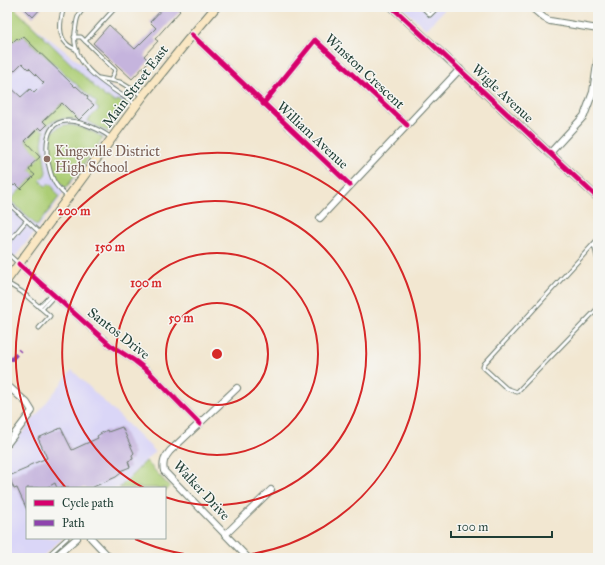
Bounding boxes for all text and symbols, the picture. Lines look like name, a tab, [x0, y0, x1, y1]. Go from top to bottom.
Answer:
street label: Winston Crescent	[321, 30, 408, 113]
street label: Main Street East	[99, 42, 172, 131]
street label: Wigle Avenue	[468, 60, 537, 126]
street label: William Avenue	[273, 98, 352, 173]
place label: Kingsville District High School	[55, 143, 160, 176]
marker: Kingsville District High School	[42, 154, 52, 164]
text: 200 m	[58, 204, 91, 218]
text: 150 m	[95, 240, 126, 254]
text: 100 m	[130, 276, 163, 290]
street label: Santos Drive	[84, 304, 153, 363]
text: 50 m	[168, 311, 195, 325]
centre of rings	[210, 347, 224, 361]
street label: Walker Drive	[170, 457, 234, 524]
legend	[26, 487, 166, 539]
text: Cycle path	[62, 496, 114, 510]
scale bar	[451, 513, 552, 539]
text: Path	[62, 516, 85, 530]
text: 100 m	[457, 520, 488, 534]

